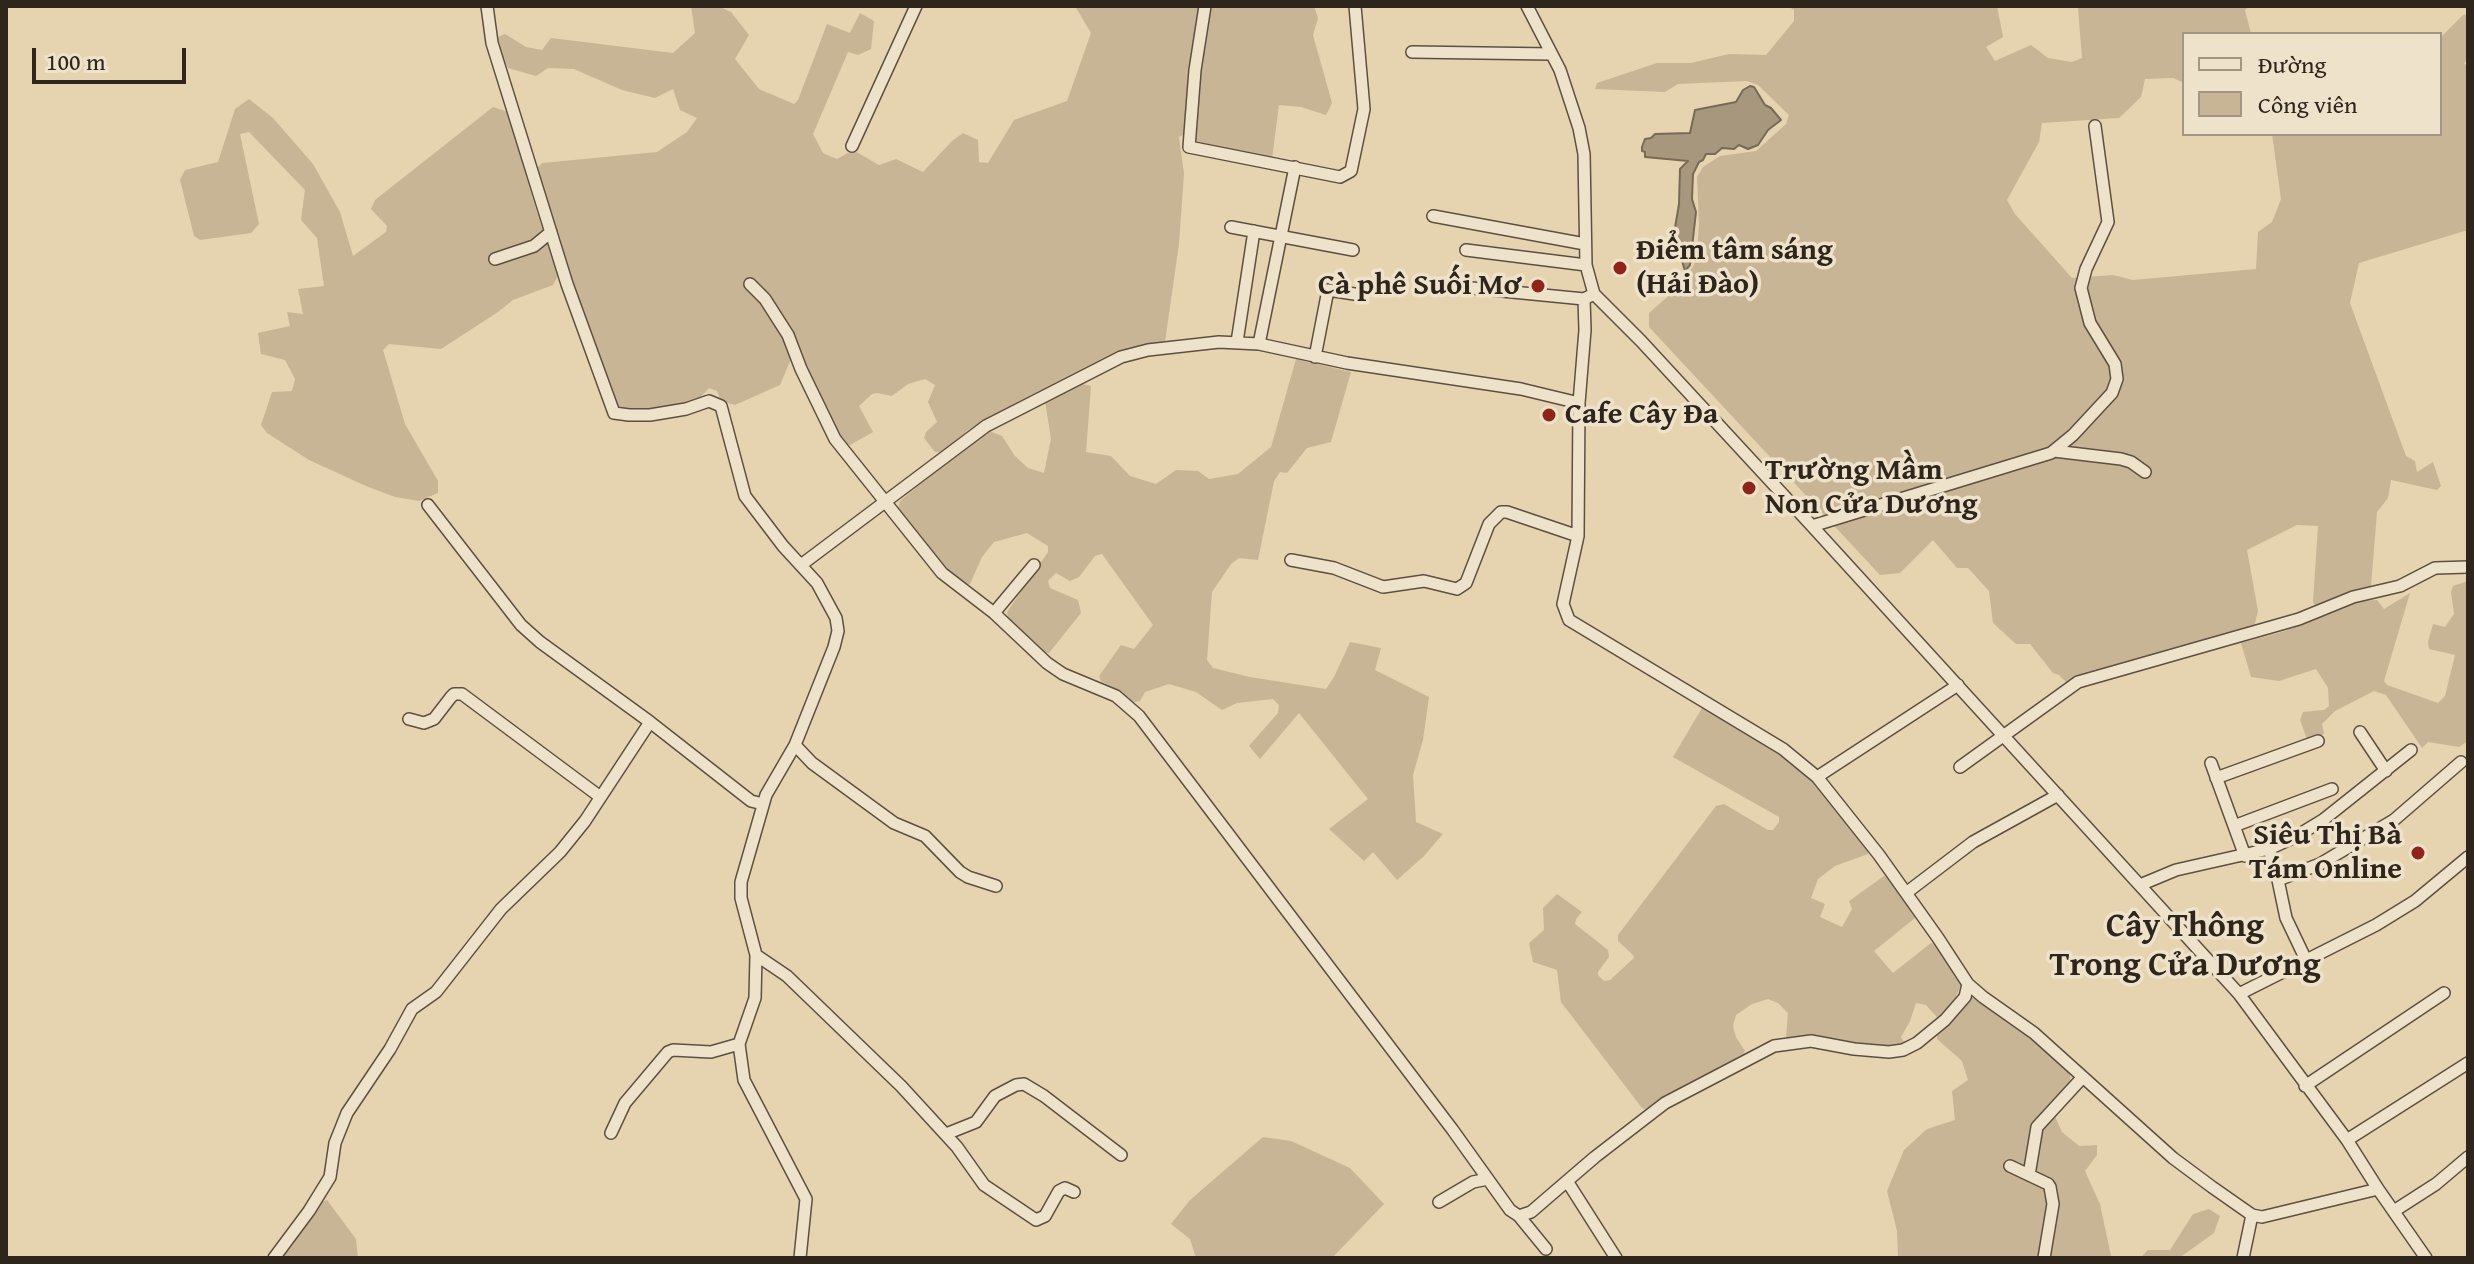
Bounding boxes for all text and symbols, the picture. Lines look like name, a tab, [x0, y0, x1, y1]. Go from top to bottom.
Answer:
scale bar	[36, 32, 190, 82]
legend	[2182, 32, 2442, 136]
text: 100 m	[46, 44, 106, 79]
text: Đường	[2258, 47, 2327, 82]
text: Công viên	[2258, 87, 2357, 122]
place label: Điểm tâm sáng (Hải Đào)	[1636, 233, 1833, 304]
marker: Điểm tâm sáng (Hải Đào)	[1611, 259, 1629, 277]
place label: Cà phê Suối Mơ	[1318, 268, 1522, 304]
marker: Cà phê Suối Mơ	[1529, 277, 1547, 295]
place label: Cafe Cây Đa	[1565, 397, 1718, 433]
marker: Cafe Cây Đa	[1540, 406, 1558, 424]
place label: Trường Mầm Non Cửa Dương	[1765, 453, 1977, 524]
marker: Trường Mầm Non Cửa Dương	[1740, 479, 1758, 497]
place label: Siêu Thị Bà Tám Online	[2249, 818, 2402, 888]
marker: Siêu Thị Bà Tám Online	[2409, 844, 2427, 862]
district label: Cây Thông Trong Cửa Dương	[2049, 907, 2321, 986]

